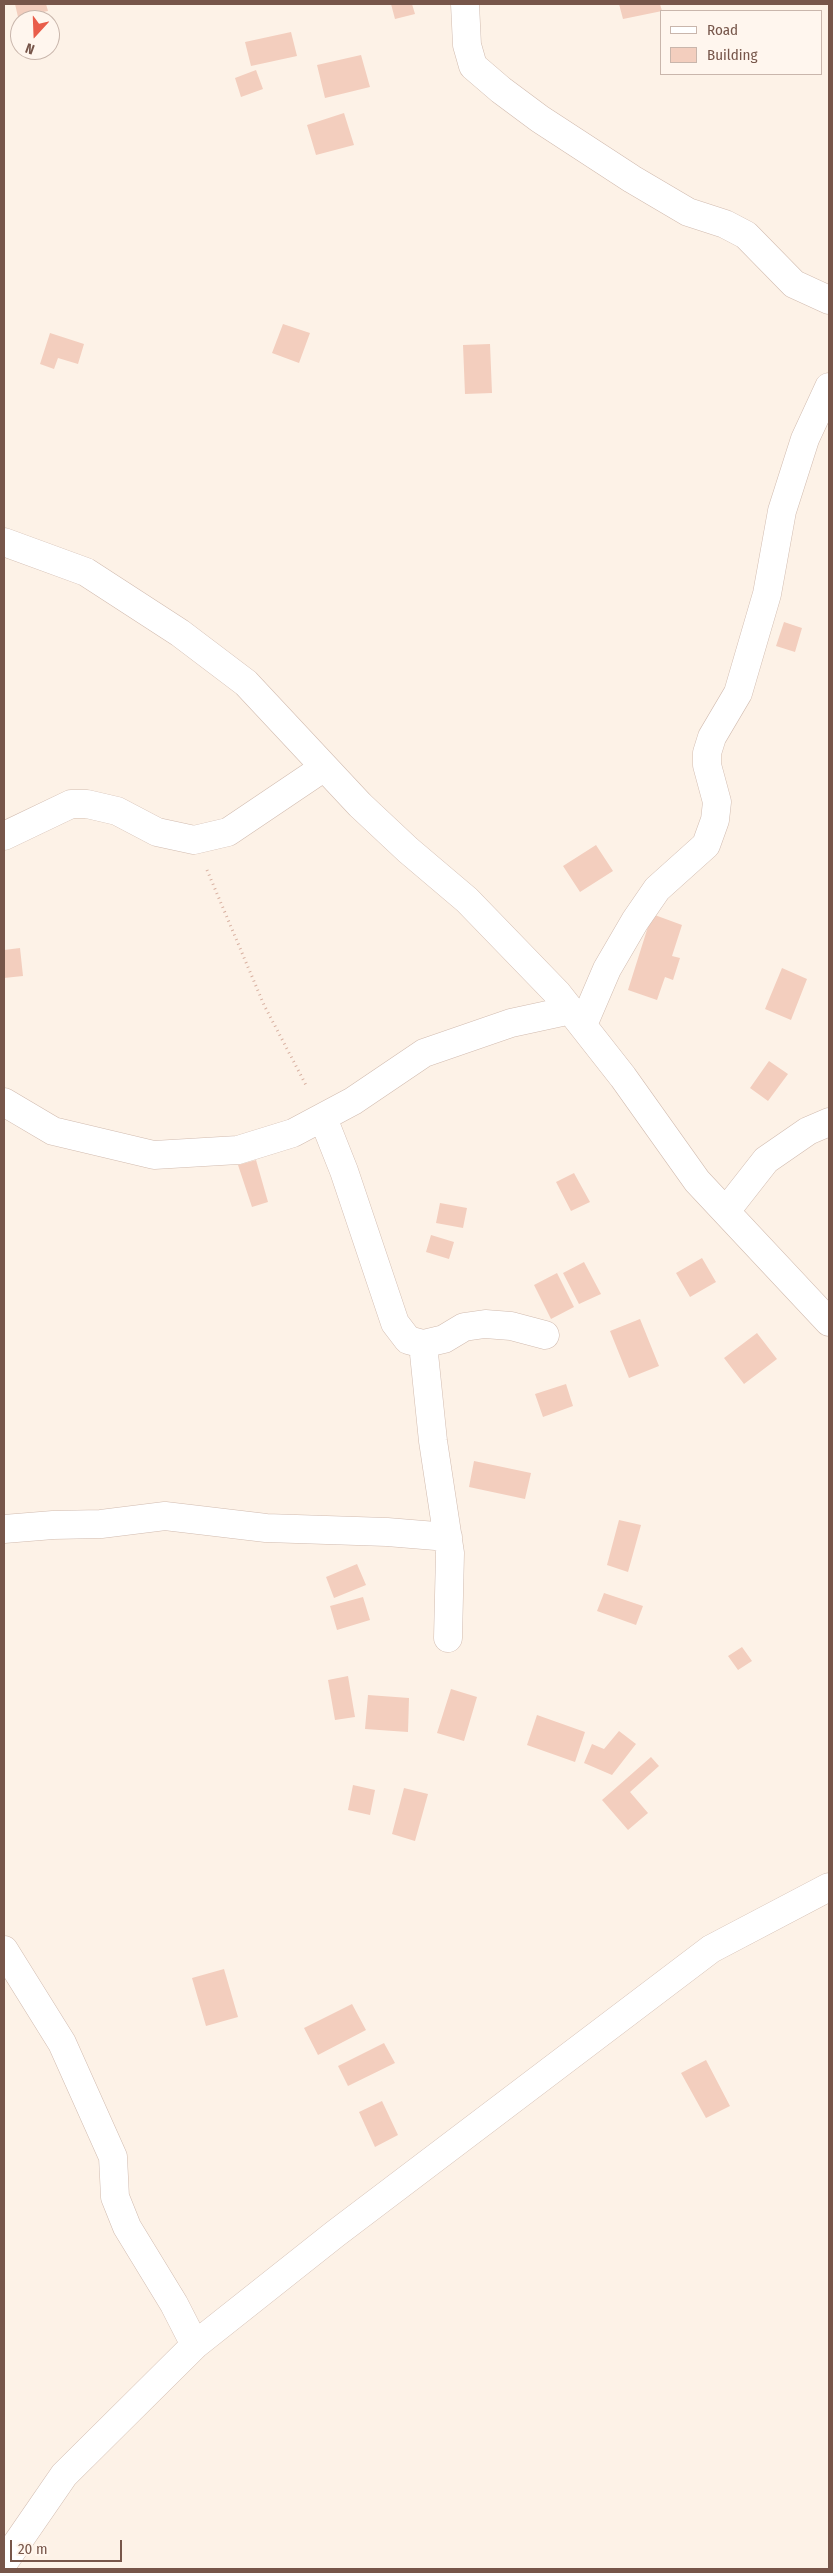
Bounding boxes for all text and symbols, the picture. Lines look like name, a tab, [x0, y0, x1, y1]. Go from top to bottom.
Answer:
north arrow	[10, 10, 60, 60]
legend	[660, 10, 823, 75]
text: Road	[707, 21, 738, 39]
text: N	[23, 39, 37, 58]
text: Building	[707, 46, 758, 64]
scale bar	[12, 2530, 125, 2562]
text: 20 m	[18, 2540, 48, 2558]

